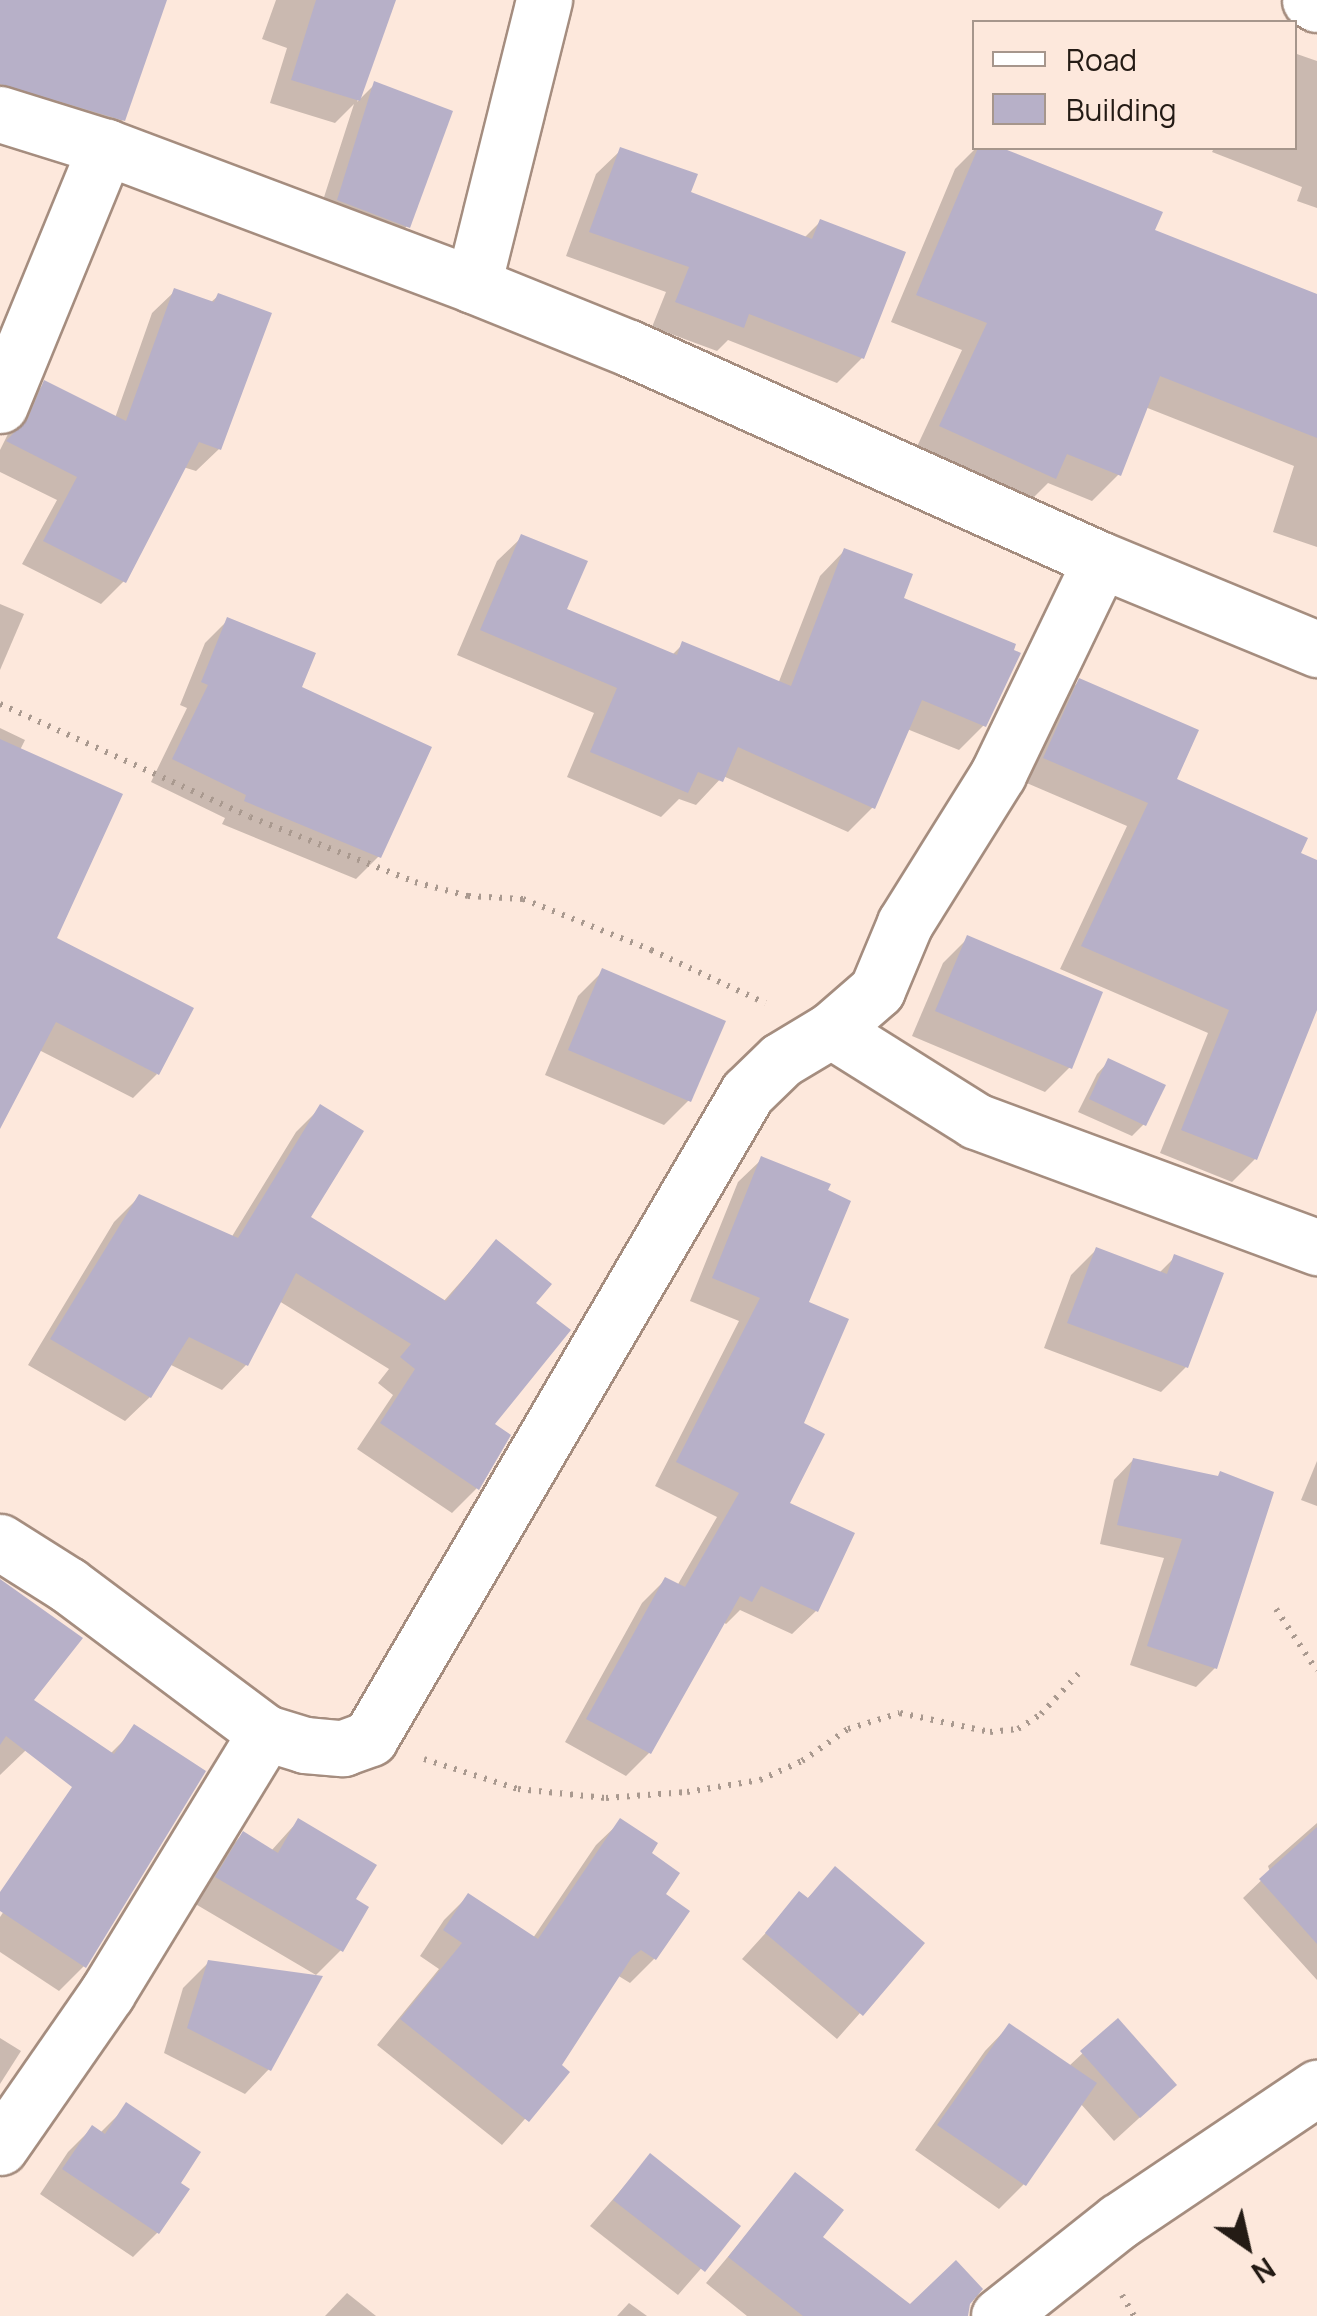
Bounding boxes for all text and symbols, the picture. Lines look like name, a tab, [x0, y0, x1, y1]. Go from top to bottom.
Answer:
legend	[972, 20, 1297, 150]
text: Road	[1066, 39, 1137, 80]
text: Building	[1066, 89, 1177, 130]
north arrow	[1197, 2196, 1297, 2296]
text: N	[1245, 2249, 1283, 2292]

